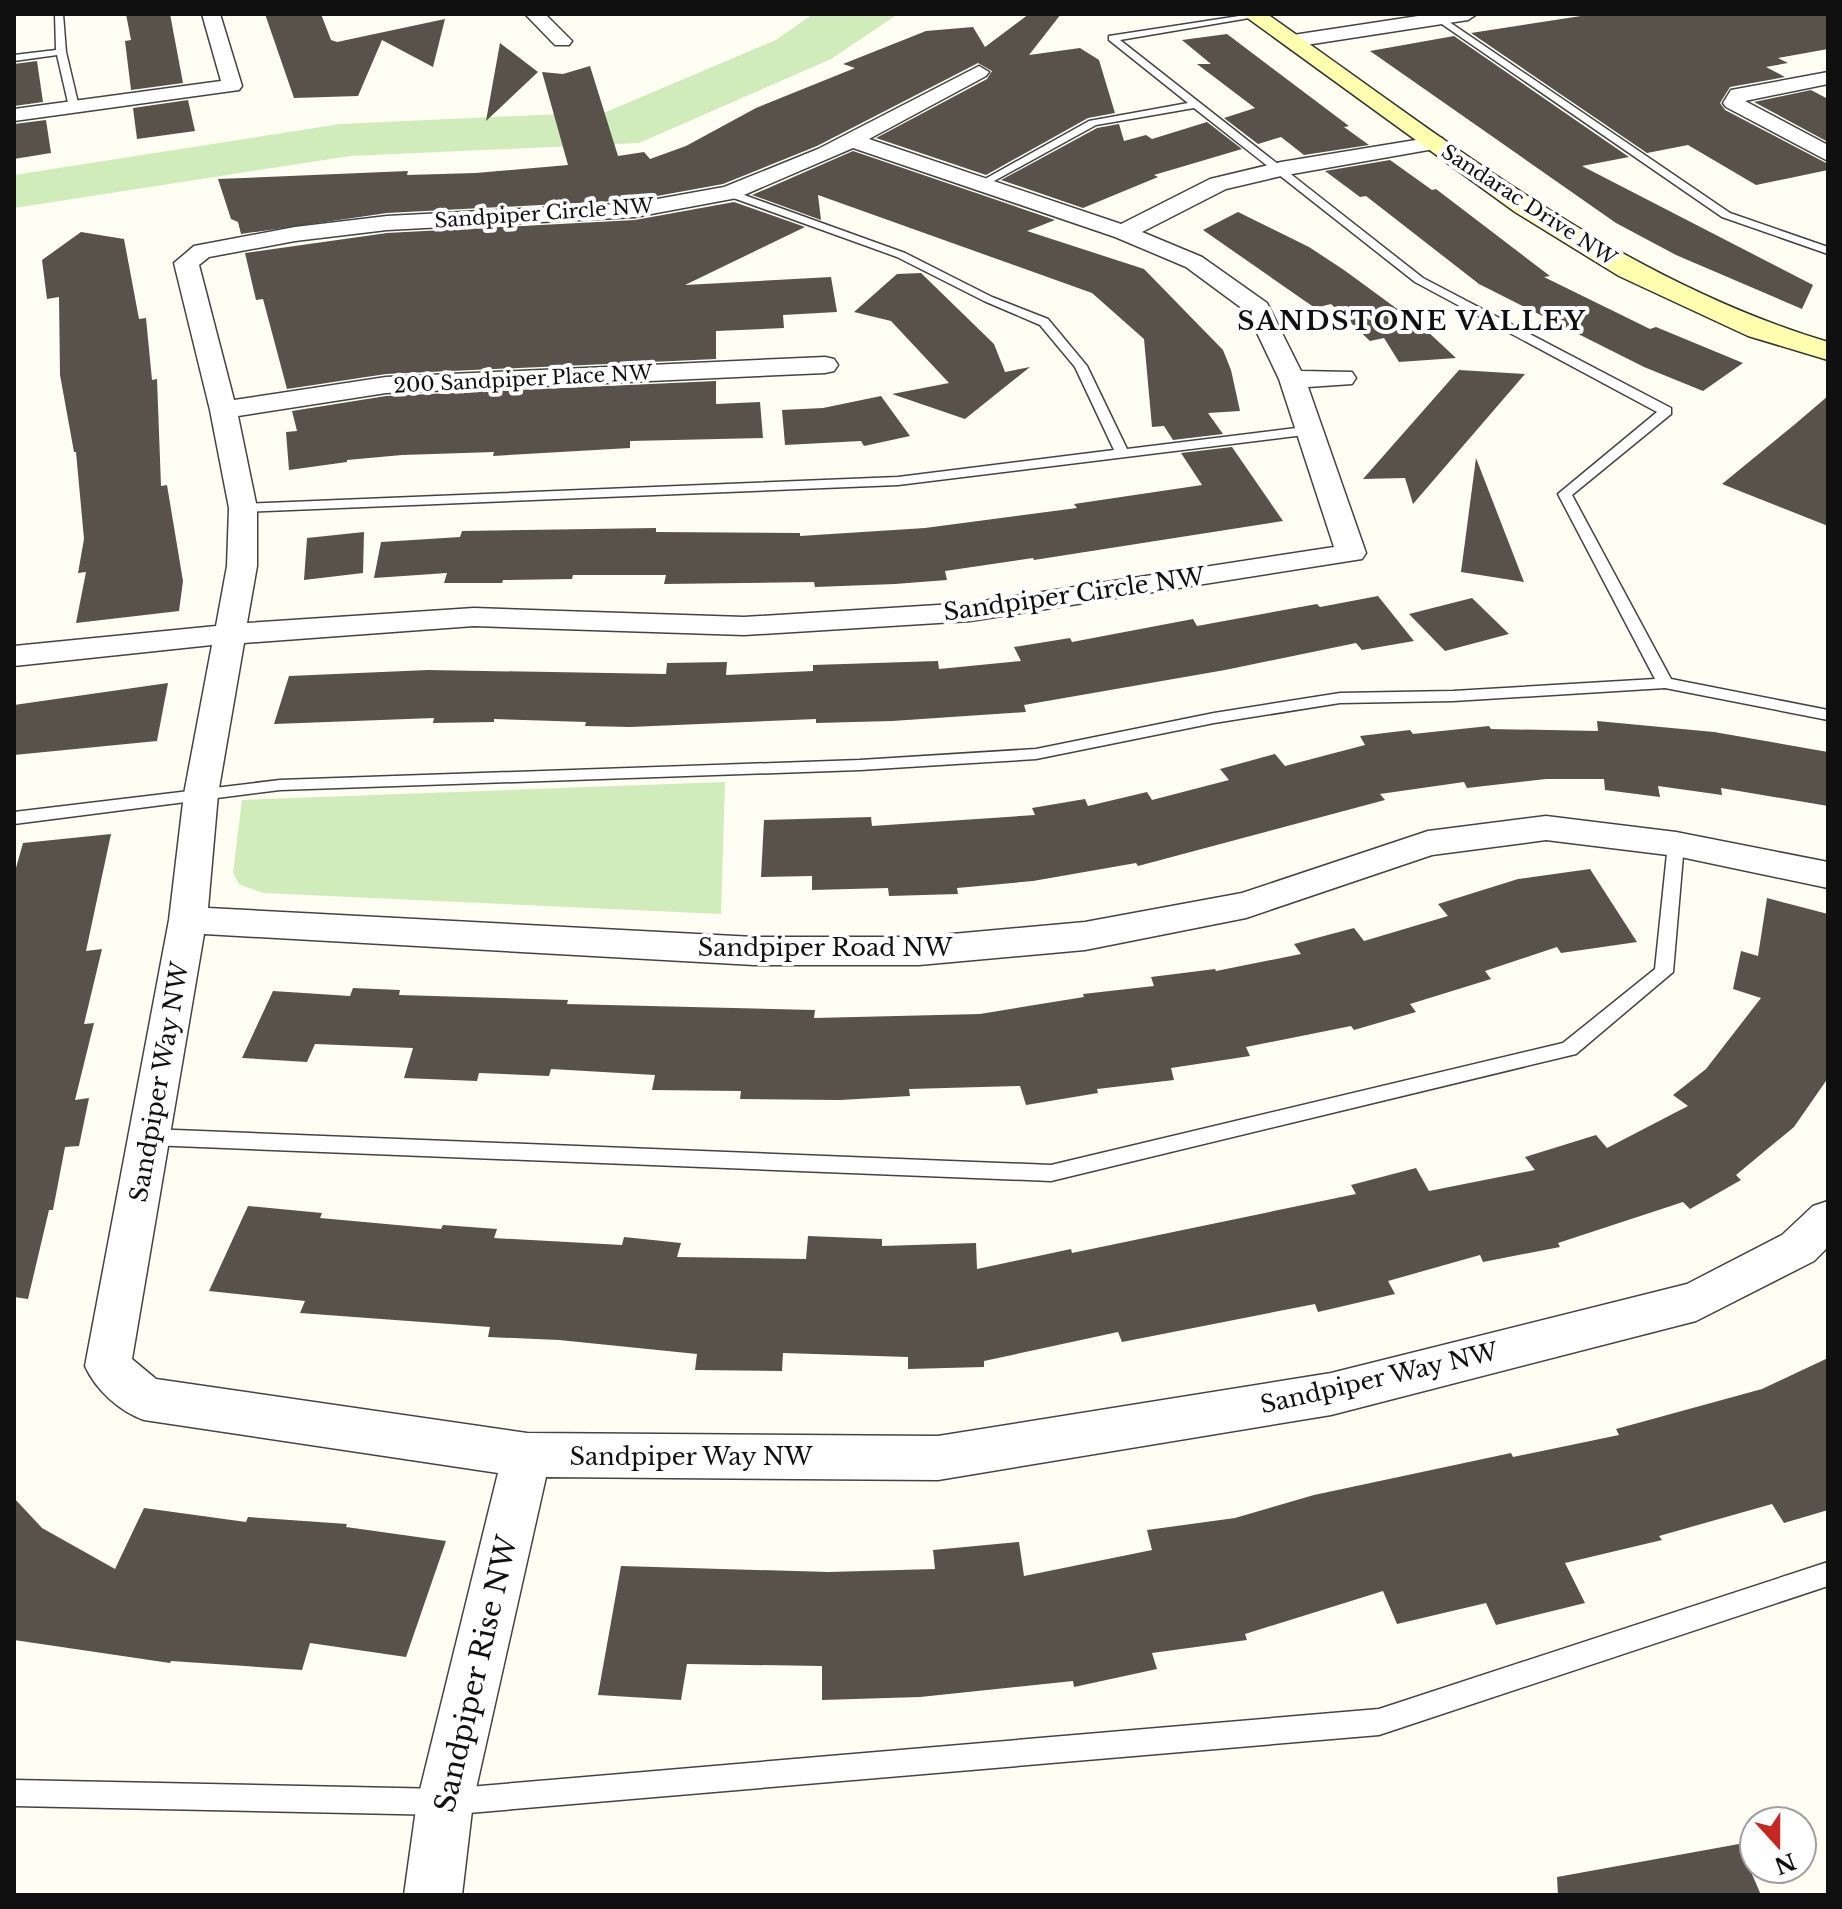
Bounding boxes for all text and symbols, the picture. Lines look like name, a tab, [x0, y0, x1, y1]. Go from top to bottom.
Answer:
street label: Sandarac Drive NW	[1437, 139, 1621, 271]
street label: Sandpiper Circle NW	[434, 193, 655, 233]
district label: SANDSTONE VALLEY	[1237, 305, 1587, 337]
street label: 200 Sandpiper Place NW	[393, 360, 653, 398]
street label: Sandpiper Circle NW	[941, 561, 1207, 627]
street label: Sandpiper Road NW	[698, 933, 953, 962]
street label: Sandpiper Way NW	[124, 959, 195, 1204]
street label: Sandpiper Way NW	[1257, 1336, 1501, 1419]
street label: Sandpiper Way NW	[569, 1442, 813, 1471]
street label: Sandpiper Rise NW	[427, 1531, 525, 1816]
north arrow	[1738, 1805, 1818, 1885]
text: N	[1770, 1847, 1799, 1880]

